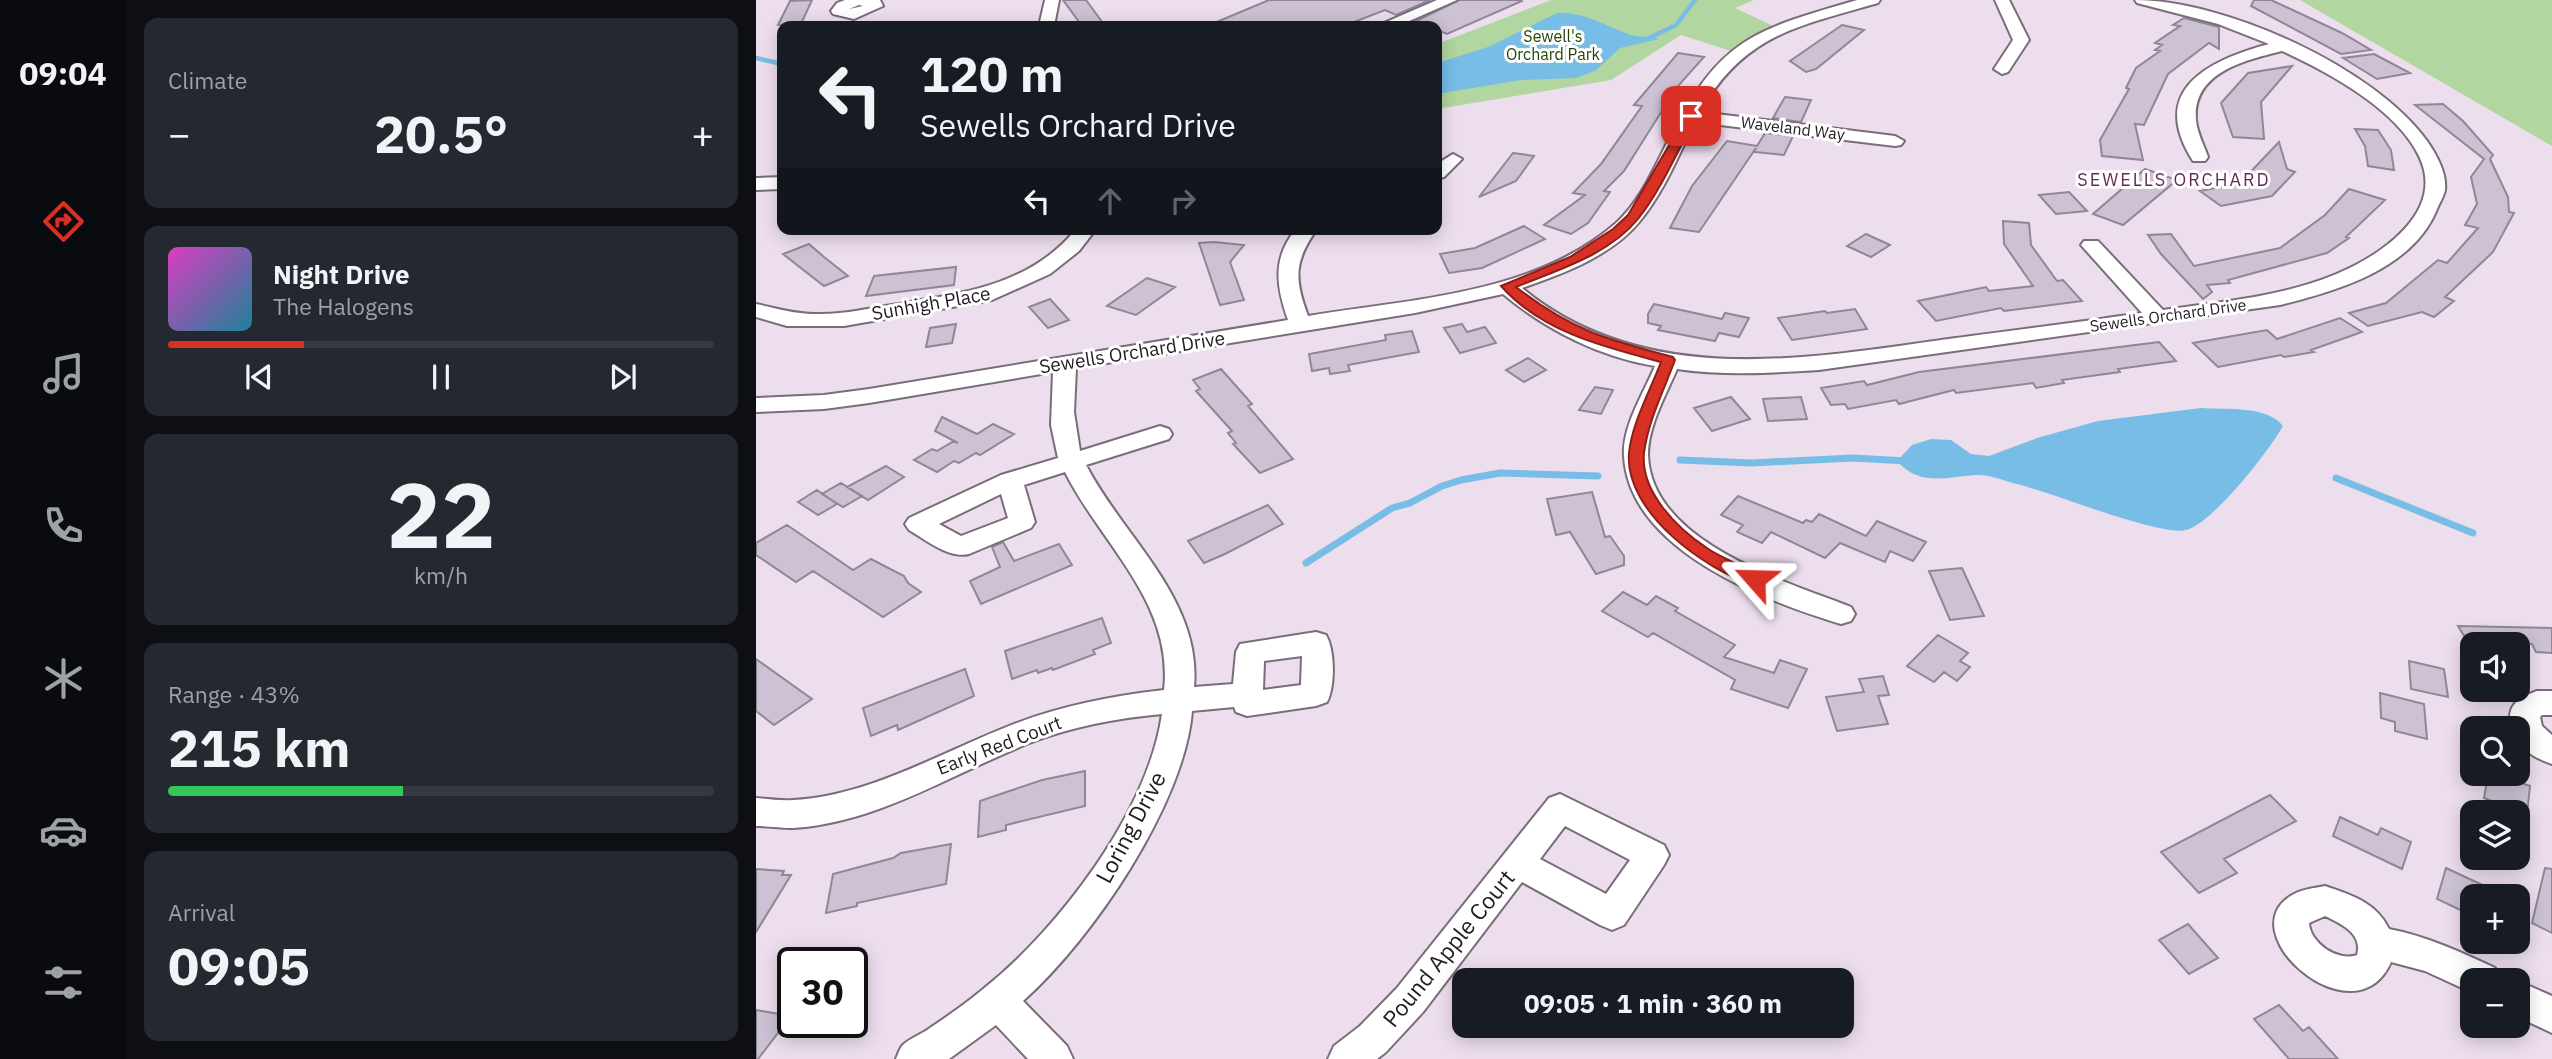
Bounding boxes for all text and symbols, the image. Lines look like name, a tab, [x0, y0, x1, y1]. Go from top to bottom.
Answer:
park label: Sewell's Orchard Park	[1506, 26, 1601, 64]
text: 120 m	[920, 42, 1064, 105]
icon: left	[805, 49, 896, 140]
text: 09:04	[19, 52, 107, 94]
text: Climate	[168, 65, 247, 95]
pin	[1661, 86, 1721, 146]
icon: arrive	[1672, 97, 1710, 135]
text: 20.5°	[374, 100, 508, 167]
text: Sewells Orchard Drive	[920, 104, 1236, 146]
text: −	[168, 109, 191, 158]
text: +	[691, 109, 714, 158]
street label: Waveland Way	[1740, 112, 1846, 144]
district label: SEWELLS ORCHARD	[2077, 168, 2271, 191]
icon: left	[1018, 182, 1056, 220]
icon: ahead	[1091, 182, 1129, 220]
icon: right	[1164, 182, 1202, 220]
icon: directions	[39, 197, 88, 246]
text: Night Drive	[273, 257, 410, 291]
street label: Sunhigh Place	[870, 281, 992, 325]
text: The Halogens	[273, 291, 414, 321]
street label: Sewells Orchard Drive	[2088, 294, 2248, 336]
street label: Sewells Orchard Drive	[1037, 325, 1227, 379]
icon: music	[39, 349, 88, 398]
icon: previous	[240, 358, 278, 396]
icon: pause	[422, 358, 460, 396]
icon: next	[604, 358, 642, 396]
text: 22	[386, 455, 496, 573]
icon: phone	[39, 501, 88, 550]
position arrow	[1718, 542, 1792, 616]
text: km/h	[414, 560, 468, 590]
map controls	[2460, 632, 2530, 1038]
button: sound	[2460, 632, 2530, 702]
icon: climate	[39, 654, 88, 703]
text: Range · 43%	[168, 679, 300, 709]
street label: Early Red Court	[933, 710, 1065, 780]
text: 215 km	[168, 714, 350, 781]
button: search	[2460, 716, 2530, 786]
street label: Loring Drive	[1088, 766, 1172, 888]
button: layers	[2460, 800, 2530, 870]
icon: car	[39, 806, 88, 855]
street label: Pound Apple Court	[1375, 863, 1521, 1033]
button: +	[2460, 884, 2530, 954]
text: Arrival	[168, 897, 235, 927]
text: 09:05	[168, 932, 310, 999]
speed limit sign: 30	[777, 947, 868, 1038]
icon: filters	[39, 958, 88, 1007]
button: −	[2460, 968, 2530, 1038]
text: 09:05 · 1 min · 360 m	[1524, 986, 1782, 1020]

